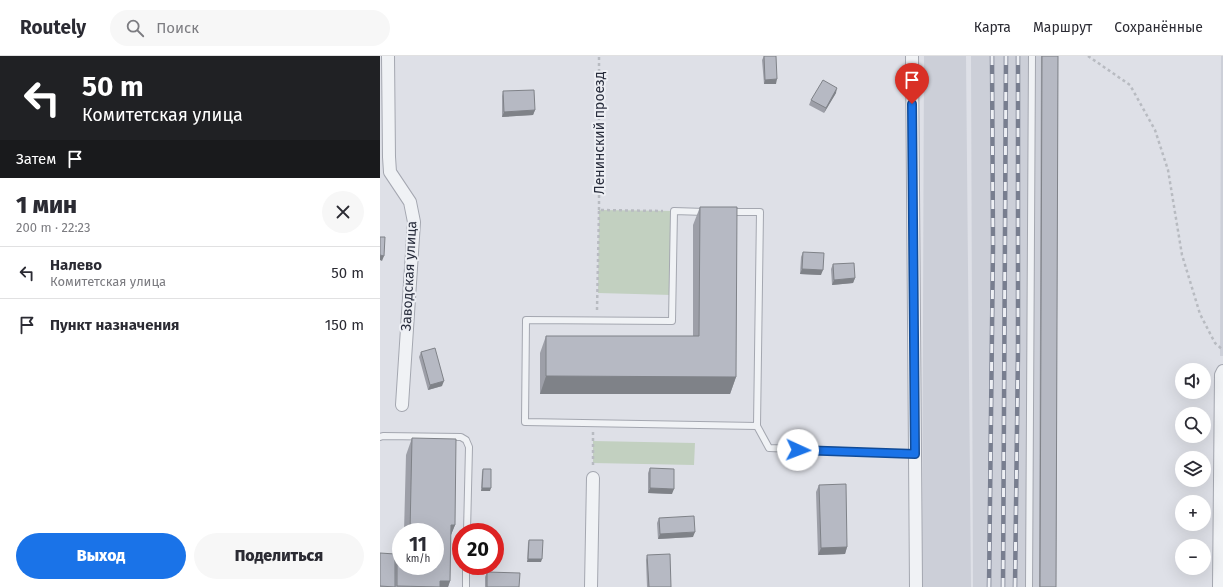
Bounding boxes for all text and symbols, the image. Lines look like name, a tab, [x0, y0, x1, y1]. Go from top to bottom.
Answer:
search box	[110, 10, 390, 46]
text: Routely	[20, 16, 86, 39]
icon: search	[124, 17, 146, 39]
text: Поиск	[156, 19, 199, 37]
text: Карта	[974, 19, 1011, 36]
text: Маршрут	[1033, 19, 1092, 36]
text: Сохранённые	[1114, 19, 1203, 36]
pin	[895, 63, 929, 104]
icon: arrive	[901, 69, 923, 91]
text: 50 m	[82, 70, 144, 103]
street label: Ленинский проезд	[591, 71, 608, 195]
icon: left	[16, 72, 68, 124]
text: Комитетская улица	[82, 104, 243, 126]
icon: arrive	[64, 148, 86, 170]
text: Затем	[16, 150, 56, 168]
text: 1 мин	[16, 191, 77, 219]
button: close	[322, 191, 364, 233]
text: 200 m · 22:23	[16, 220, 90, 235]
street label: Заводская улица	[398, 220, 420, 332]
text: Налево	[50, 256, 102, 274]
icon: left	[16, 262, 38, 284]
text: 50 m	[331, 264, 364, 282]
text: Комитетская улица	[50, 274, 166, 289]
icon: arrive	[16, 314, 38, 336]
text: Пункт назначения	[50, 316, 179, 334]
text: 150 m	[325, 316, 364, 334]
map controls	[1175, 363, 1211, 575]
button: sound	[1175, 363, 1211, 399]
button: search	[1175, 407, 1211, 443]
position arrow	[777, 429, 819, 471]
button: layers	[1175, 451, 1211, 487]
button: +	[1175, 495, 1211, 531]
speed limit sign: 20	[452, 523, 504, 575]
text: 11	[409, 532, 427, 556]
button: Выход	[16, 533, 186, 579]
button: Поделиться	[194, 533, 364, 579]
button: −	[1175, 539, 1211, 575]
text: km/h	[406, 553, 430, 565]

